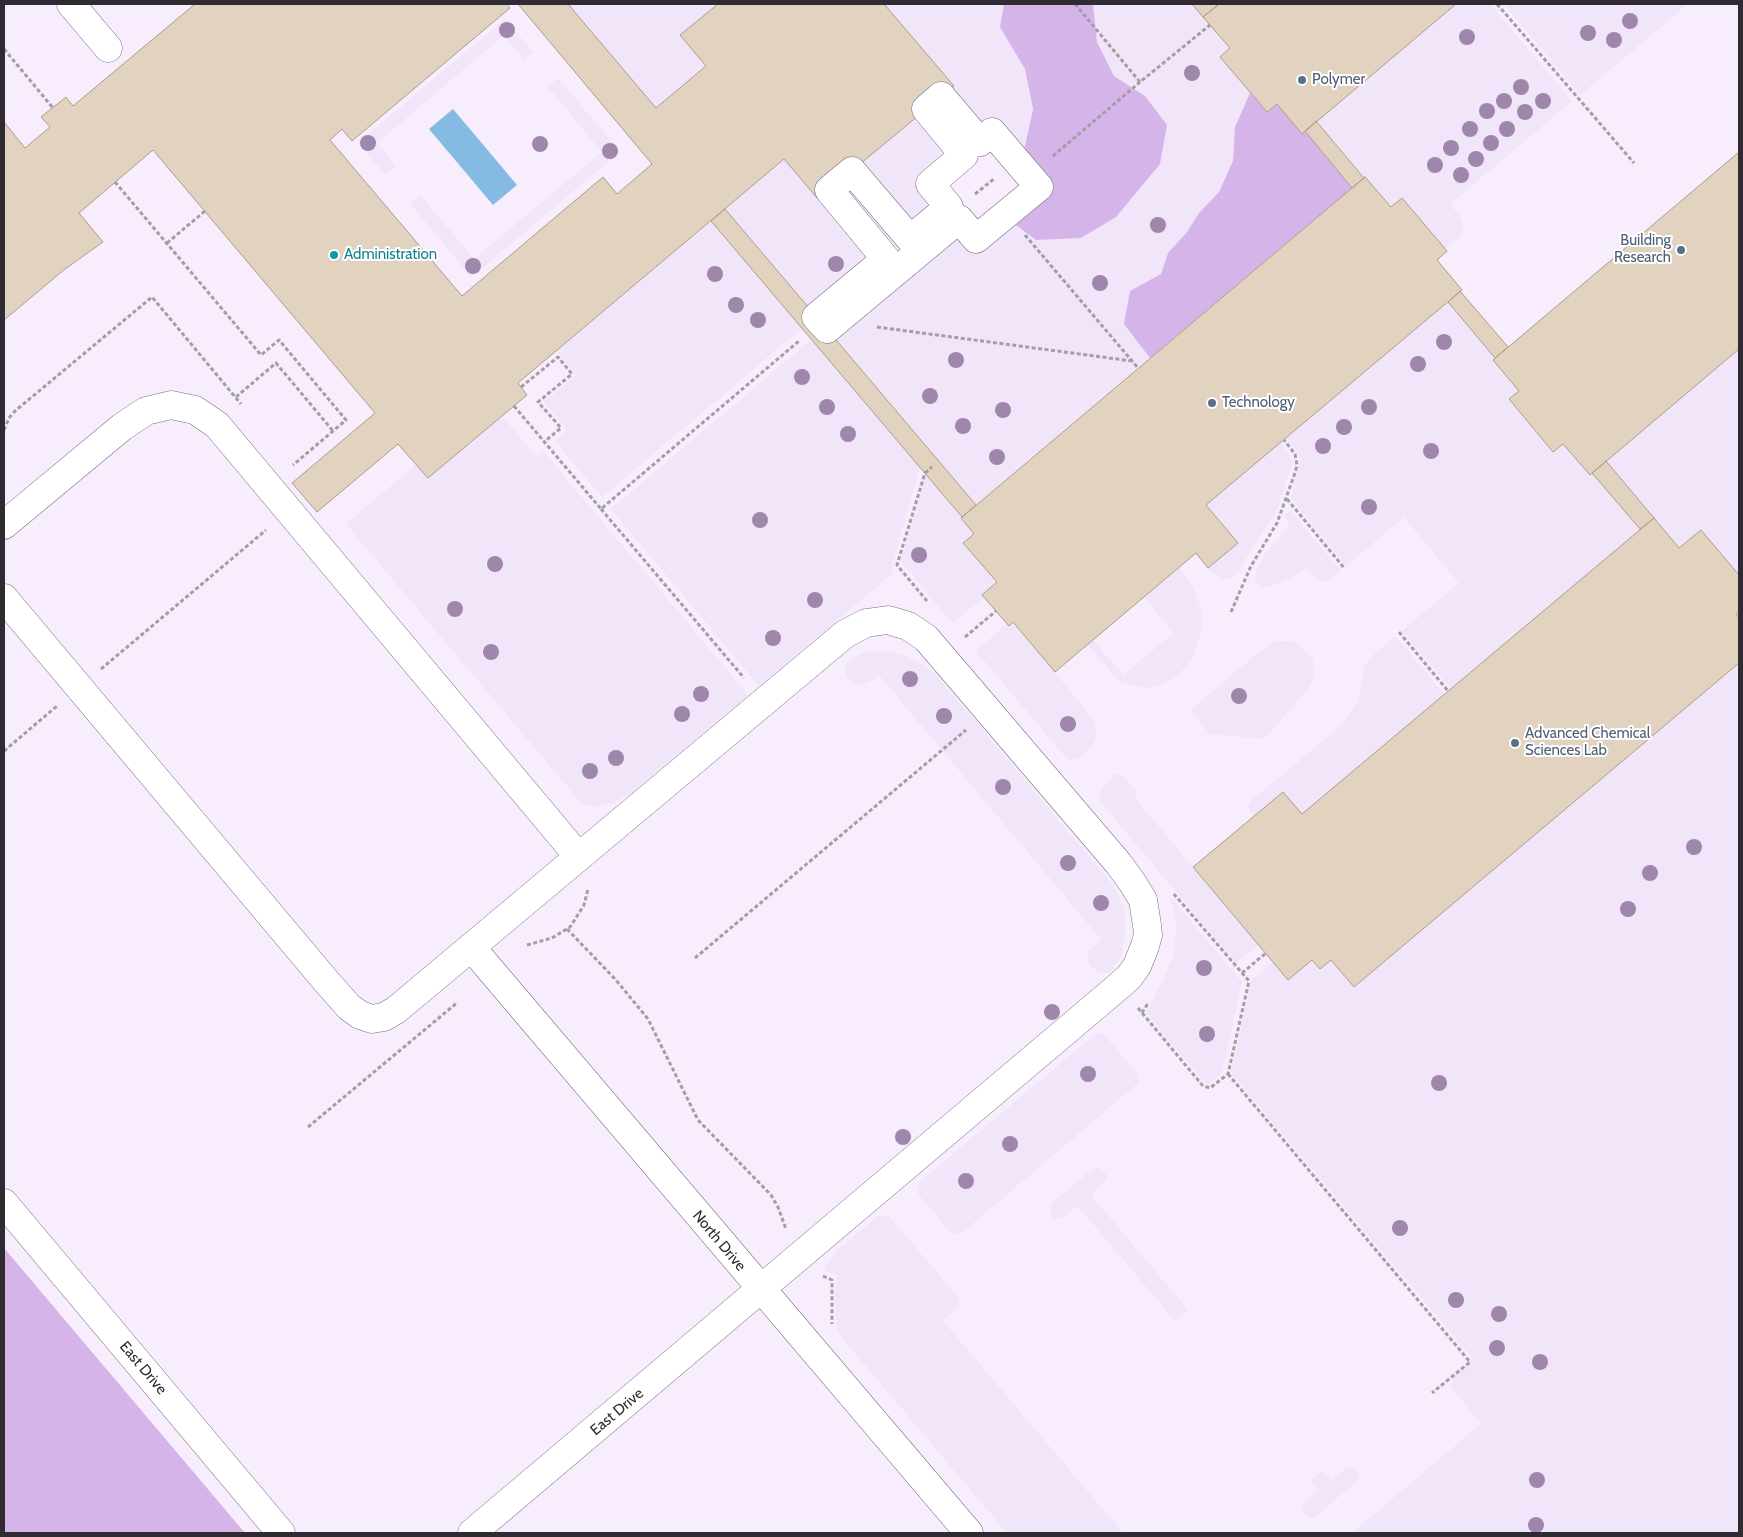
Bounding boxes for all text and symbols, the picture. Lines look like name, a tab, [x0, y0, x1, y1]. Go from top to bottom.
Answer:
place label: Polymer	[1312, 71, 1365, 89]
marker: Polymer	[1296, 74, 1308, 86]
place label: Building Research	[1614, 232, 1671, 267]
marker: Building Research	[1675, 244, 1687, 256]
place label: Administration	[344, 246, 437, 264]
marker: Administration	[328, 249, 340, 261]
place label: Technology	[1222, 394, 1295, 412]
marker: Technology	[1206, 397, 1218, 409]
place label: Advanced Chemical Sciences Lab	[1525, 725, 1650, 760]
marker: Advanced Chemical Sciences Lab	[1509, 737, 1521, 749]
street label: North Drive	[688, 1207, 750, 1275]
street label: East Drive	[116, 1338, 170, 1398]
street label: East Drive	[587, 1385, 647, 1439]

